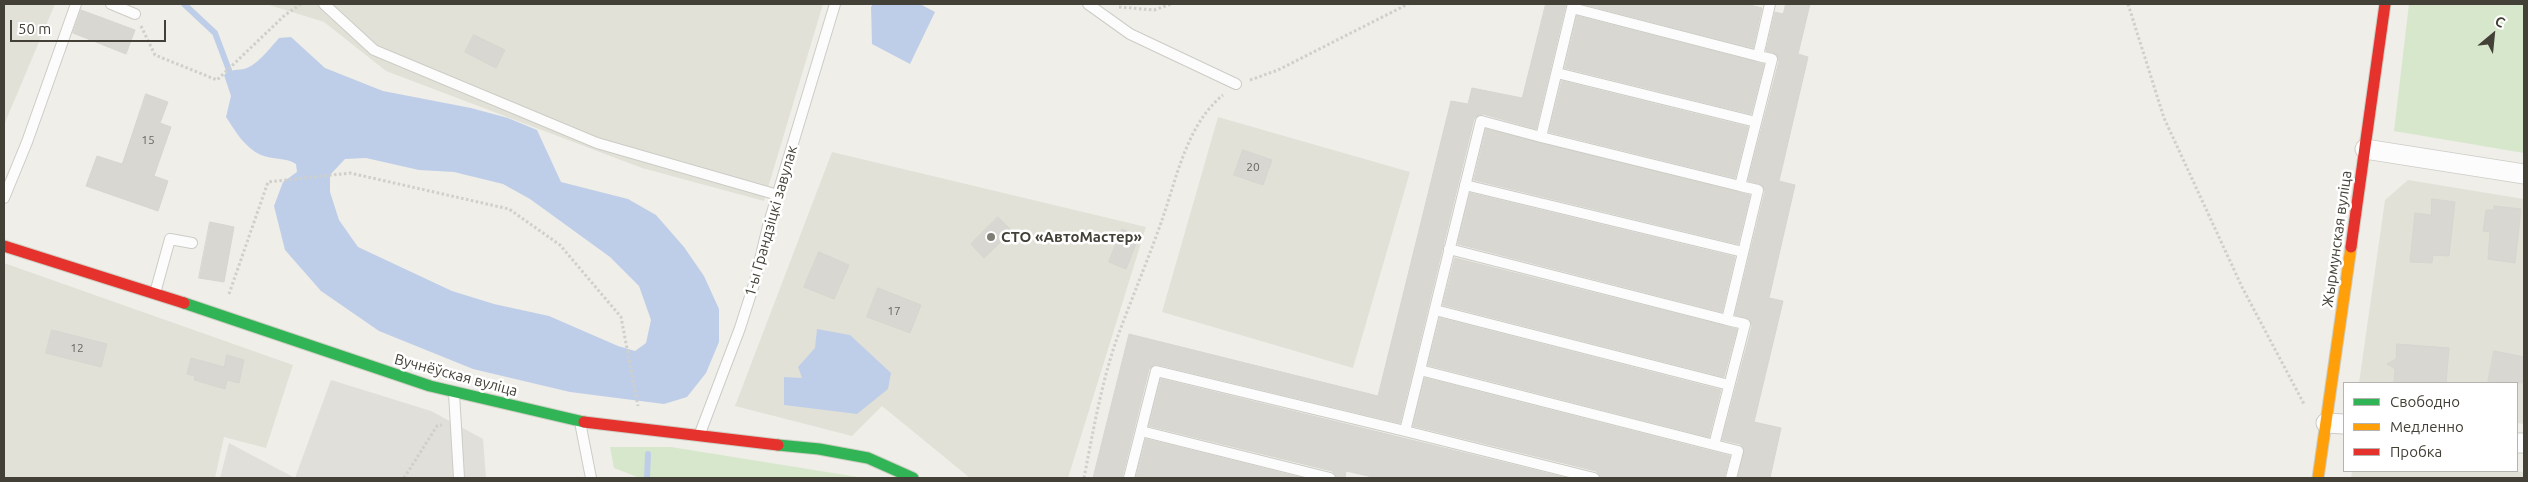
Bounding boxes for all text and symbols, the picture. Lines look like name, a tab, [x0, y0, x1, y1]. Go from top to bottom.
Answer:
scale bar	[12, 10, 169, 42]
north arrow	[2468, 10, 2518, 60]
text: С	[2492, 13, 2508, 31]
text: 50 m	[18, 20, 51, 37]
house number: 15	[141, 133, 155, 147]
street label: 1-ы Грандзіцкі завулак	[741, 143, 801, 299]
house number: 20	[1246, 160, 1260, 174]
street label: Жырмунская вуліца	[2319, 170, 2355, 308]
place label: СТО «АвтоМастер»	[1001, 228, 1142, 246]
marker: СТО «АвтоМастер»	[985, 231, 997, 243]
house number: 17	[887, 304, 901, 318]
house number: 12	[70, 341, 84, 355]
street label: Вучнёўская вуліца	[392, 350, 520, 400]
legend	[2343, 382, 2518, 472]
text: Свободно	[2390, 393, 2460, 410]
text: Медленно	[2390, 418, 2464, 435]
text: Пробка	[2390, 443, 2442, 460]

